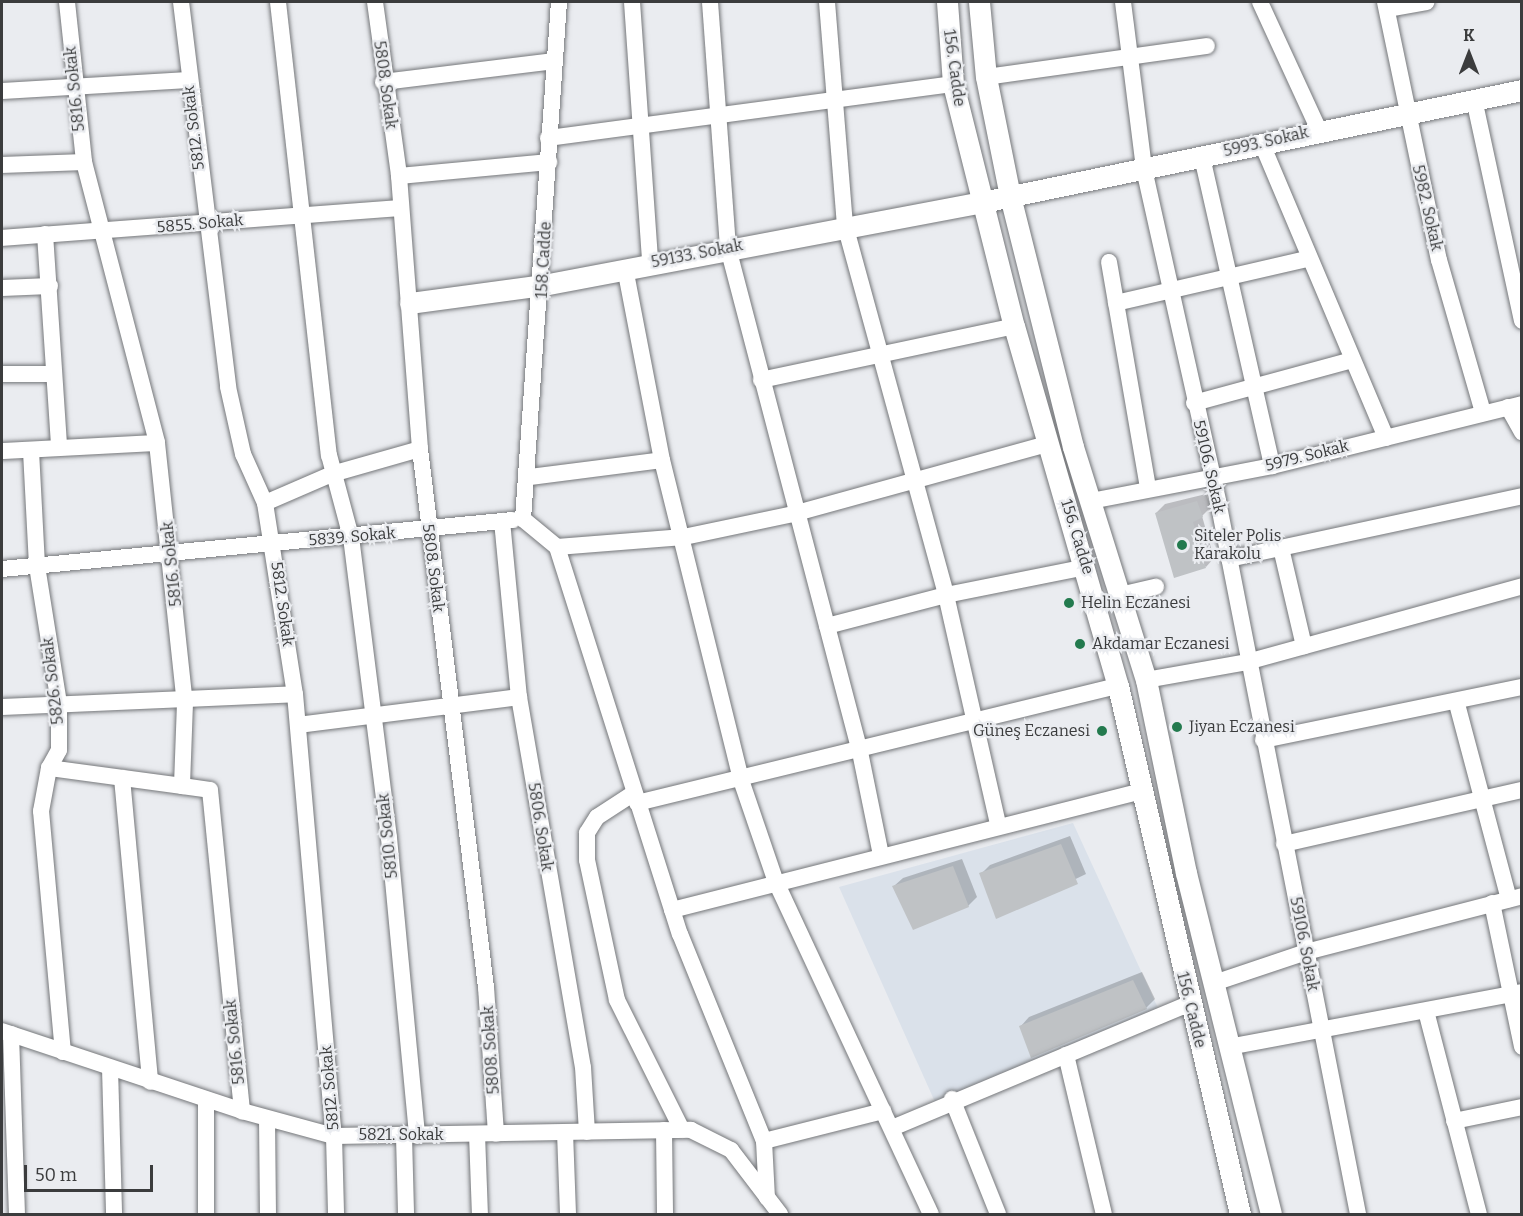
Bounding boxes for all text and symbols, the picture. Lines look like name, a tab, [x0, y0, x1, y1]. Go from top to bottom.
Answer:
north arrow	[1439, 24, 1499, 84]
text: K	[1463, 26, 1475, 45]
street label: 156. Cadde	[939, 28, 969, 108]
street label: 5808. Sokak	[369, 40, 401, 130]
street label: 5816. Sokak	[61, 45, 89, 133]
street label: 5812. Sokak	[179, 85, 209, 171]
street label: 5993. Sokak	[1222, 123, 1310, 161]
street label: 5982. Sokak	[1408, 163, 1446, 253]
street label: 5855. Sokak	[156, 211, 244, 237]
street label: 158. Cadde	[532, 221, 556, 299]
street label: 59133. Sokak	[649, 236, 745, 272]
street label: 59106. Sokak	[1189, 418, 1229, 516]
street label: 5979. Sokak	[1263, 436, 1351, 476]
street label: 156. Cadde	[1056, 497, 1098, 577]
street label: 5816. Sokak	[158, 520, 186, 608]
street label: 5808. Sokak	[418, 523, 448, 613]
street label: 5839. Sokak	[308, 524, 396, 550]
place label: Siteler Polis Karakolu	[1194, 526, 1281, 564]
marker: Siteler Polis Karakolu	[1175, 538, 1189, 552]
street label: 5812. Sokak	[267, 561, 297, 647]
place label: Helin Eczanesi	[1081, 593, 1191, 613]
marker: Helin Eczanesi	[1062, 596, 1076, 610]
place label: Akdamar Eczanesi	[1092, 634, 1230, 654]
street label: 5826. Sokak	[38, 636, 68, 726]
marker: Akdamar Eczanesi	[1073, 637, 1087, 651]
place label: Jiyan Eczanesi	[1189, 717, 1295, 737]
marker: Jiyan Eczanesi	[1170, 720, 1184, 734]
place label: Güneş Eczanesi	[973, 721, 1090, 741]
marker: Güneş Eczanesi	[1095, 724, 1109, 738]
street label: 5806. Sokak	[524, 781, 556, 873]
street label: 5810. Sokak	[374, 792, 402, 880]
street label: 59106. Sokak	[1285, 895, 1323, 993]
street label: 156. Cadde	[1172, 970, 1210, 1050]
street label: 5816. Sokak	[221, 998, 249, 1086]
street label: 5808. Sokak	[478, 1005, 504, 1095]
street label: 5812. Sokak	[317, 1045, 343, 1131]
street label: 5821. Sokak	[358, 1125, 444, 1145]
scale bar	[27, 1153, 156, 1191]
text: 50 m	[35, 1164, 77, 1186]

